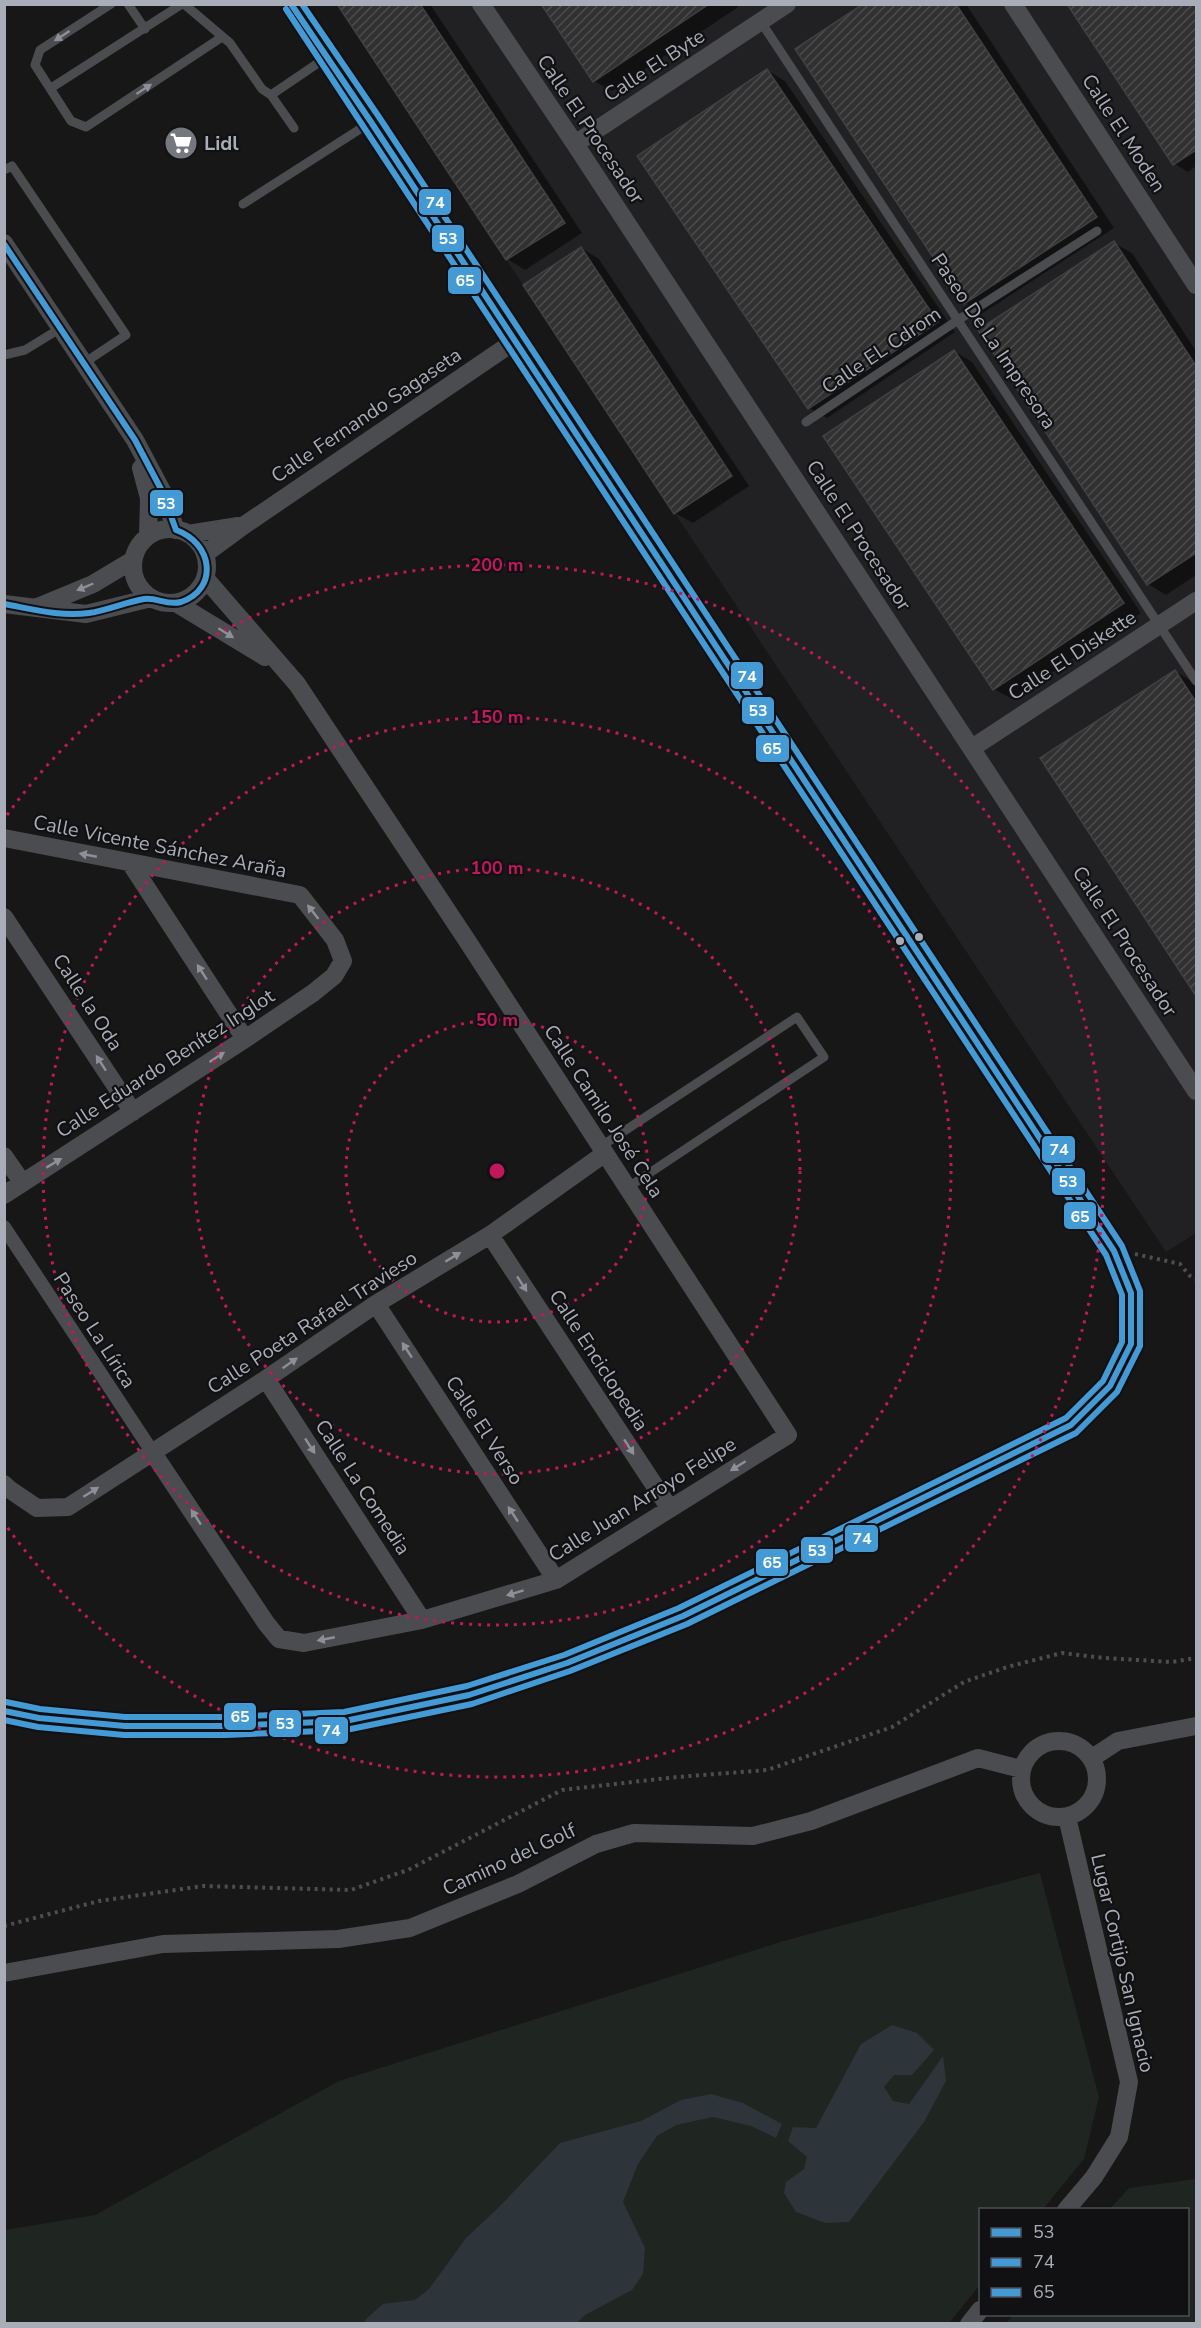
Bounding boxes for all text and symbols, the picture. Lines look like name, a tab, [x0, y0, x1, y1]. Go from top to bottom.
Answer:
street label: Calle El Byte	[598, 23, 710, 108]
one-way arrow	[54, 30, 70, 41]
street label: Calle El Procesador	[531, 49, 651, 209]
street label: Calle El Moden	[1075, 69, 1172, 198]
one-way arrow	[136, 83, 152, 94]
supermarket icon: Lidl	[163, 125, 199, 161]
place label: Lidl	[204, 130, 239, 157]
line badge: 74	[418, 188, 452, 216]
text: 74	[425, 192, 445, 214]
line badge: 53	[431, 224, 465, 253]
text: 53	[438, 228, 458, 250]
street label: Paseo De La Impresora	[925, 248, 1063, 434]
line badge: 65	[447, 266, 482, 295]
text: 65	[455, 270, 475, 292]
street label: Calle EL Cdrom	[816, 300, 946, 400]
street label: Calle Fernando Sagaseta	[266, 342, 467, 489]
street label: Calle El Procesador	[800, 455, 917, 616]
line badge: 53	[149, 489, 184, 517]
text: 53	[156, 493, 176, 515]
text: 200 m	[470, 553, 524, 577]
one-way arrow	[76, 583, 93, 592]
street label: Calle El Diskette	[1003, 604, 1142, 707]
one-way arrow	[218, 628, 234, 639]
line badge: 74	[730, 661, 764, 690]
text: 74	[737, 666, 757, 688]
line badge: 53	[741, 696, 775, 725]
text: 53	[748, 700, 768, 722]
text: 150 m	[470, 705, 524, 729]
line badge: 65	[755, 734, 790, 763]
text: 65	[762, 738, 782, 760]
street label: Calle Vicente Sánchez Araña	[31, 809, 289, 884]
one-way arrow	[78, 850, 97, 859]
text: 100 m	[470, 856, 524, 880]
street label: Calle El Procesador	[1066, 861, 1183, 1022]
one-way arrow	[307, 904, 319, 919]
unlabelled marker	[913, 931, 925, 943]
unlabelled marker	[894, 935, 906, 947]
street label: Calle la Oda	[46, 949, 129, 1056]
one-way arrow	[196, 965, 208, 981]
street label: Calle Eduardo Benítez Inglot	[51, 982, 281, 1144]
text: 50 m	[476, 1008, 518, 1032]
street label: Calle Camilo José Cela	[537, 1019, 670, 1203]
one-way arrow	[209, 1052, 226, 1063]
one-way arrow	[95, 1056, 107, 1072]
line badge: 74	[1041, 1135, 1076, 1164]
text: 74	[1049, 1139, 1069, 1161]
one-way arrow	[46, 1158, 62, 1169]
centre of rings	[487, 1161, 507, 1181]
line badge: 53	[1051, 1167, 1086, 1196]
text: 53	[1058, 1171, 1078, 1193]
line badge: 65	[1063, 1201, 1097, 1230]
text: 65	[1070, 1206, 1090, 1228]
street label: Calle Poeta Rafael Travieso	[202, 1244, 422, 1401]
one-way arrow	[445, 1251, 462, 1262]
street label: Paseo La Lírica	[47, 1267, 142, 1393]
one-way arrow	[516, 1275, 528, 1291]
street label: Calle Enciclopedia	[543, 1284, 654, 1436]
one-way arrow	[401, 1342, 412, 1358]
one-way arrow	[282, 1358, 298, 1369]
street label: Calle El Verso	[439, 1370, 530, 1490]
street label: Calle La Comedia	[309, 1414, 416, 1560]
street label: Calle Juan Arroyo Felipe	[543, 1431, 741, 1568]
one-way arrow	[304, 1438, 315, 1454]
one-way arrow	[623, 1438, 635, 1454]
one-way arrow	[730, 1461, 746, 1472]
one-way arrow	[83, 1487, 99, 1498]
one-way arrow	[507, 1506, 519, 1522]
one-way arrow	[190, 1509, 202, 1525]
line badge: 74	[844, 1524, 879, 1553]
text: 74	[852, 1528, 872, 1550]
line badge: 53	[800, 1536, 834, 1564]
text: 53	[807, 1540, 827, 1562]
line badge: 65	[755, 1548, 789, 1577]
text: 65	[762, 1552, 782, 1574]
one-way arrow	[506, 1589, 524, 1598]
one-way arrow	[316, 1635, 335, 1644]
line badge: 65	[223, 1702, 257, 1731]
text: 65	[230, 1706, 250, 1728]
line badge: 53	[268, 1709, 302, 1738]
text: 53	[275, 1713, 295, 1735]
line badge: 74	[314, 1716, 349, 1745]
text: 74	[321, 1720, 341, 1742]
street label: Camino del Golf	[438, 1817, 581, 1902]
street label: Lugar Cortijo San Ignacio	[1084, 1851, 1161, 2075]
legend	[979, 2208, 1189, 2316]
text: 53	[1033, 2220, 1055, 2244]
text: 74	[1033, 2250, 1055, 2274]
text: 65	[1033, 2280, 1055, 2304]

